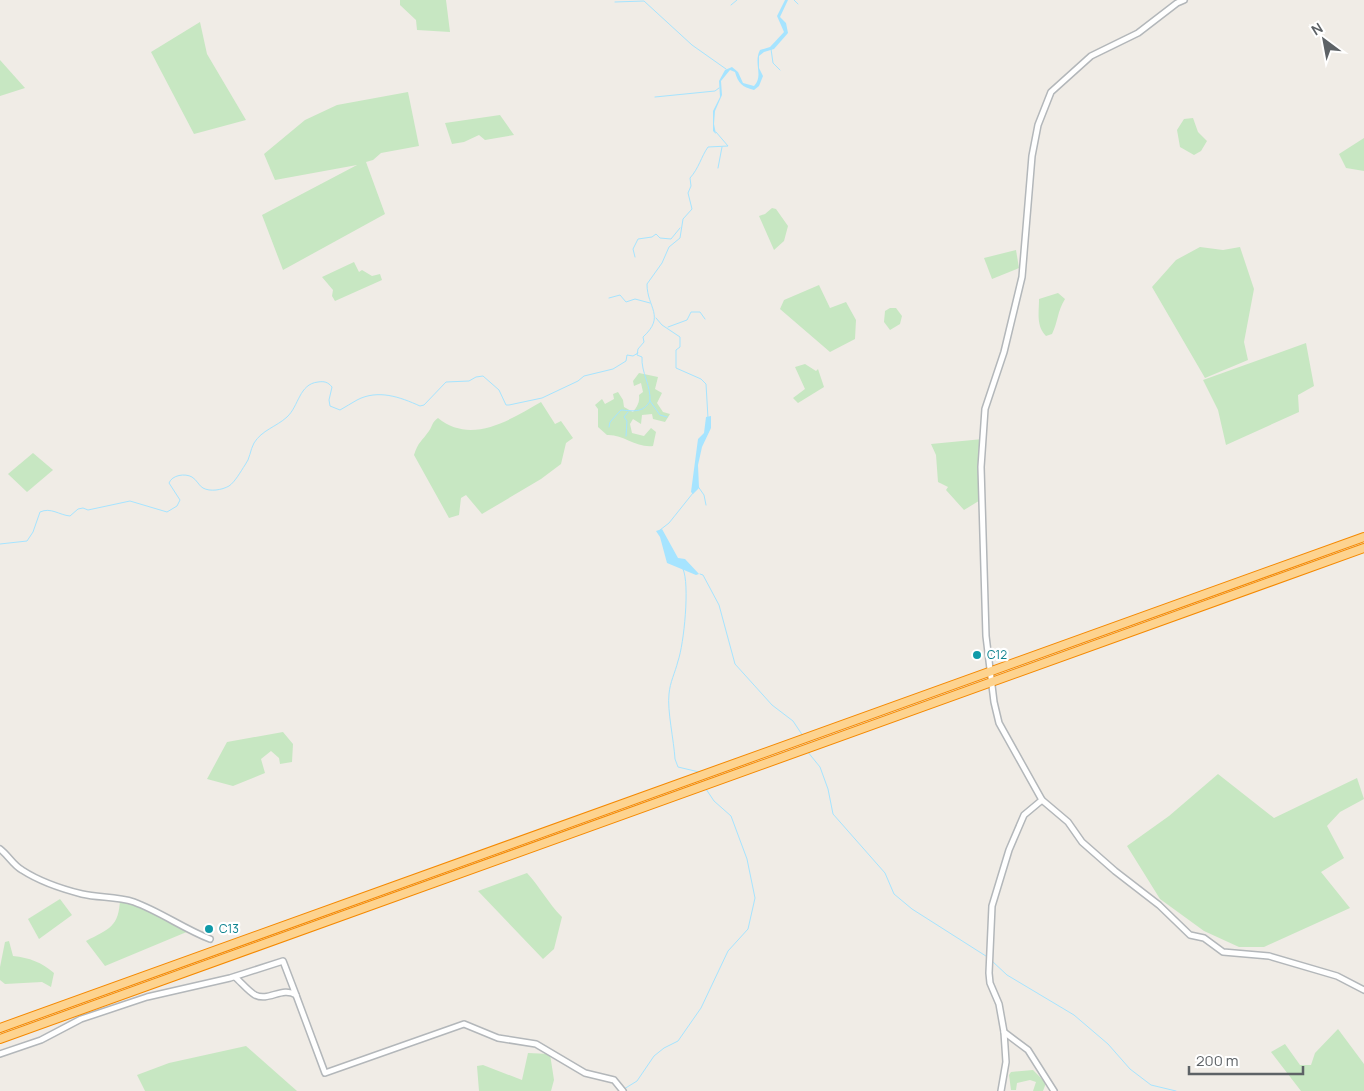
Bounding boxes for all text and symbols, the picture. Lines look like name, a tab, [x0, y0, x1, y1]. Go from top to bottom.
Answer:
north arrow	[1299, 15, 1349, 65]
text: N	[1308, 18, 1326, 39]
place label: C12	[987, 646, 1007, 663]
marker: C12	[971, 649, 983, 661]
place label: C13	[219, 920, 239, 937]
marker: C13	[203, 923, 215, 935]
scale bar	[1189, 1044, 1303, 1076]
text: 200 m	[1196, 1050, 1239, 1071]

